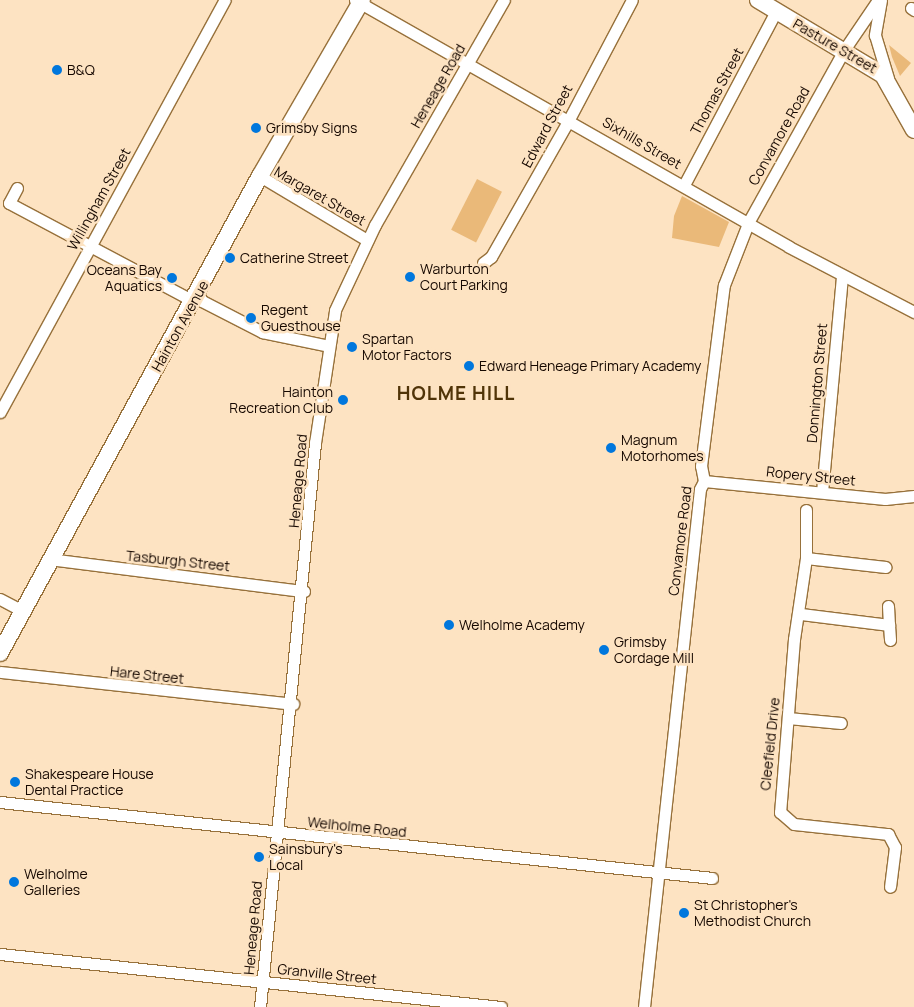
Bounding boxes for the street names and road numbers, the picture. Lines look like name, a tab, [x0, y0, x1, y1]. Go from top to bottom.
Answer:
street label: Pasture Street	[790, 15, 880, 77]
street label: Heneage Road	[407, 41, 469, 131]
street label: Thomas Street	[687, 45, 747, 137]
street label: Edward Street	[518, 82, 576, 170]
street label: Convamore Road	[745, 84, 813, 188]
street label: Sixhills Street	[599, 114, 685, 172]
street label: Willingham Street	[64, 145, 134, 253]
street label: Margaret Street	[271, 163, 369, 229]
street label: Hainton Avenue	[148, 277, 212, 375]
street label: Donnington Street	[803, 322, 831, 444]
street label: Heneage Road	[286, 433, 310, 529]
street label: Ropery Street	[765, 463, 857, 489]
street label: Convamore Road	[665, 485, 695, 597]
street label: Tasburgh Street	[125, 547, 231, 575]
street label: Hare Street	[109, 663, 185, 687]
street label: Cleefield Drive	[757, 697, 783, 791]
street label: Welholme Road	[307, 813, 407, 841]
street label: Heneage Road	[241, 880, 265, 976]
street label: Granville Street	[277, 960, 377, 988]

